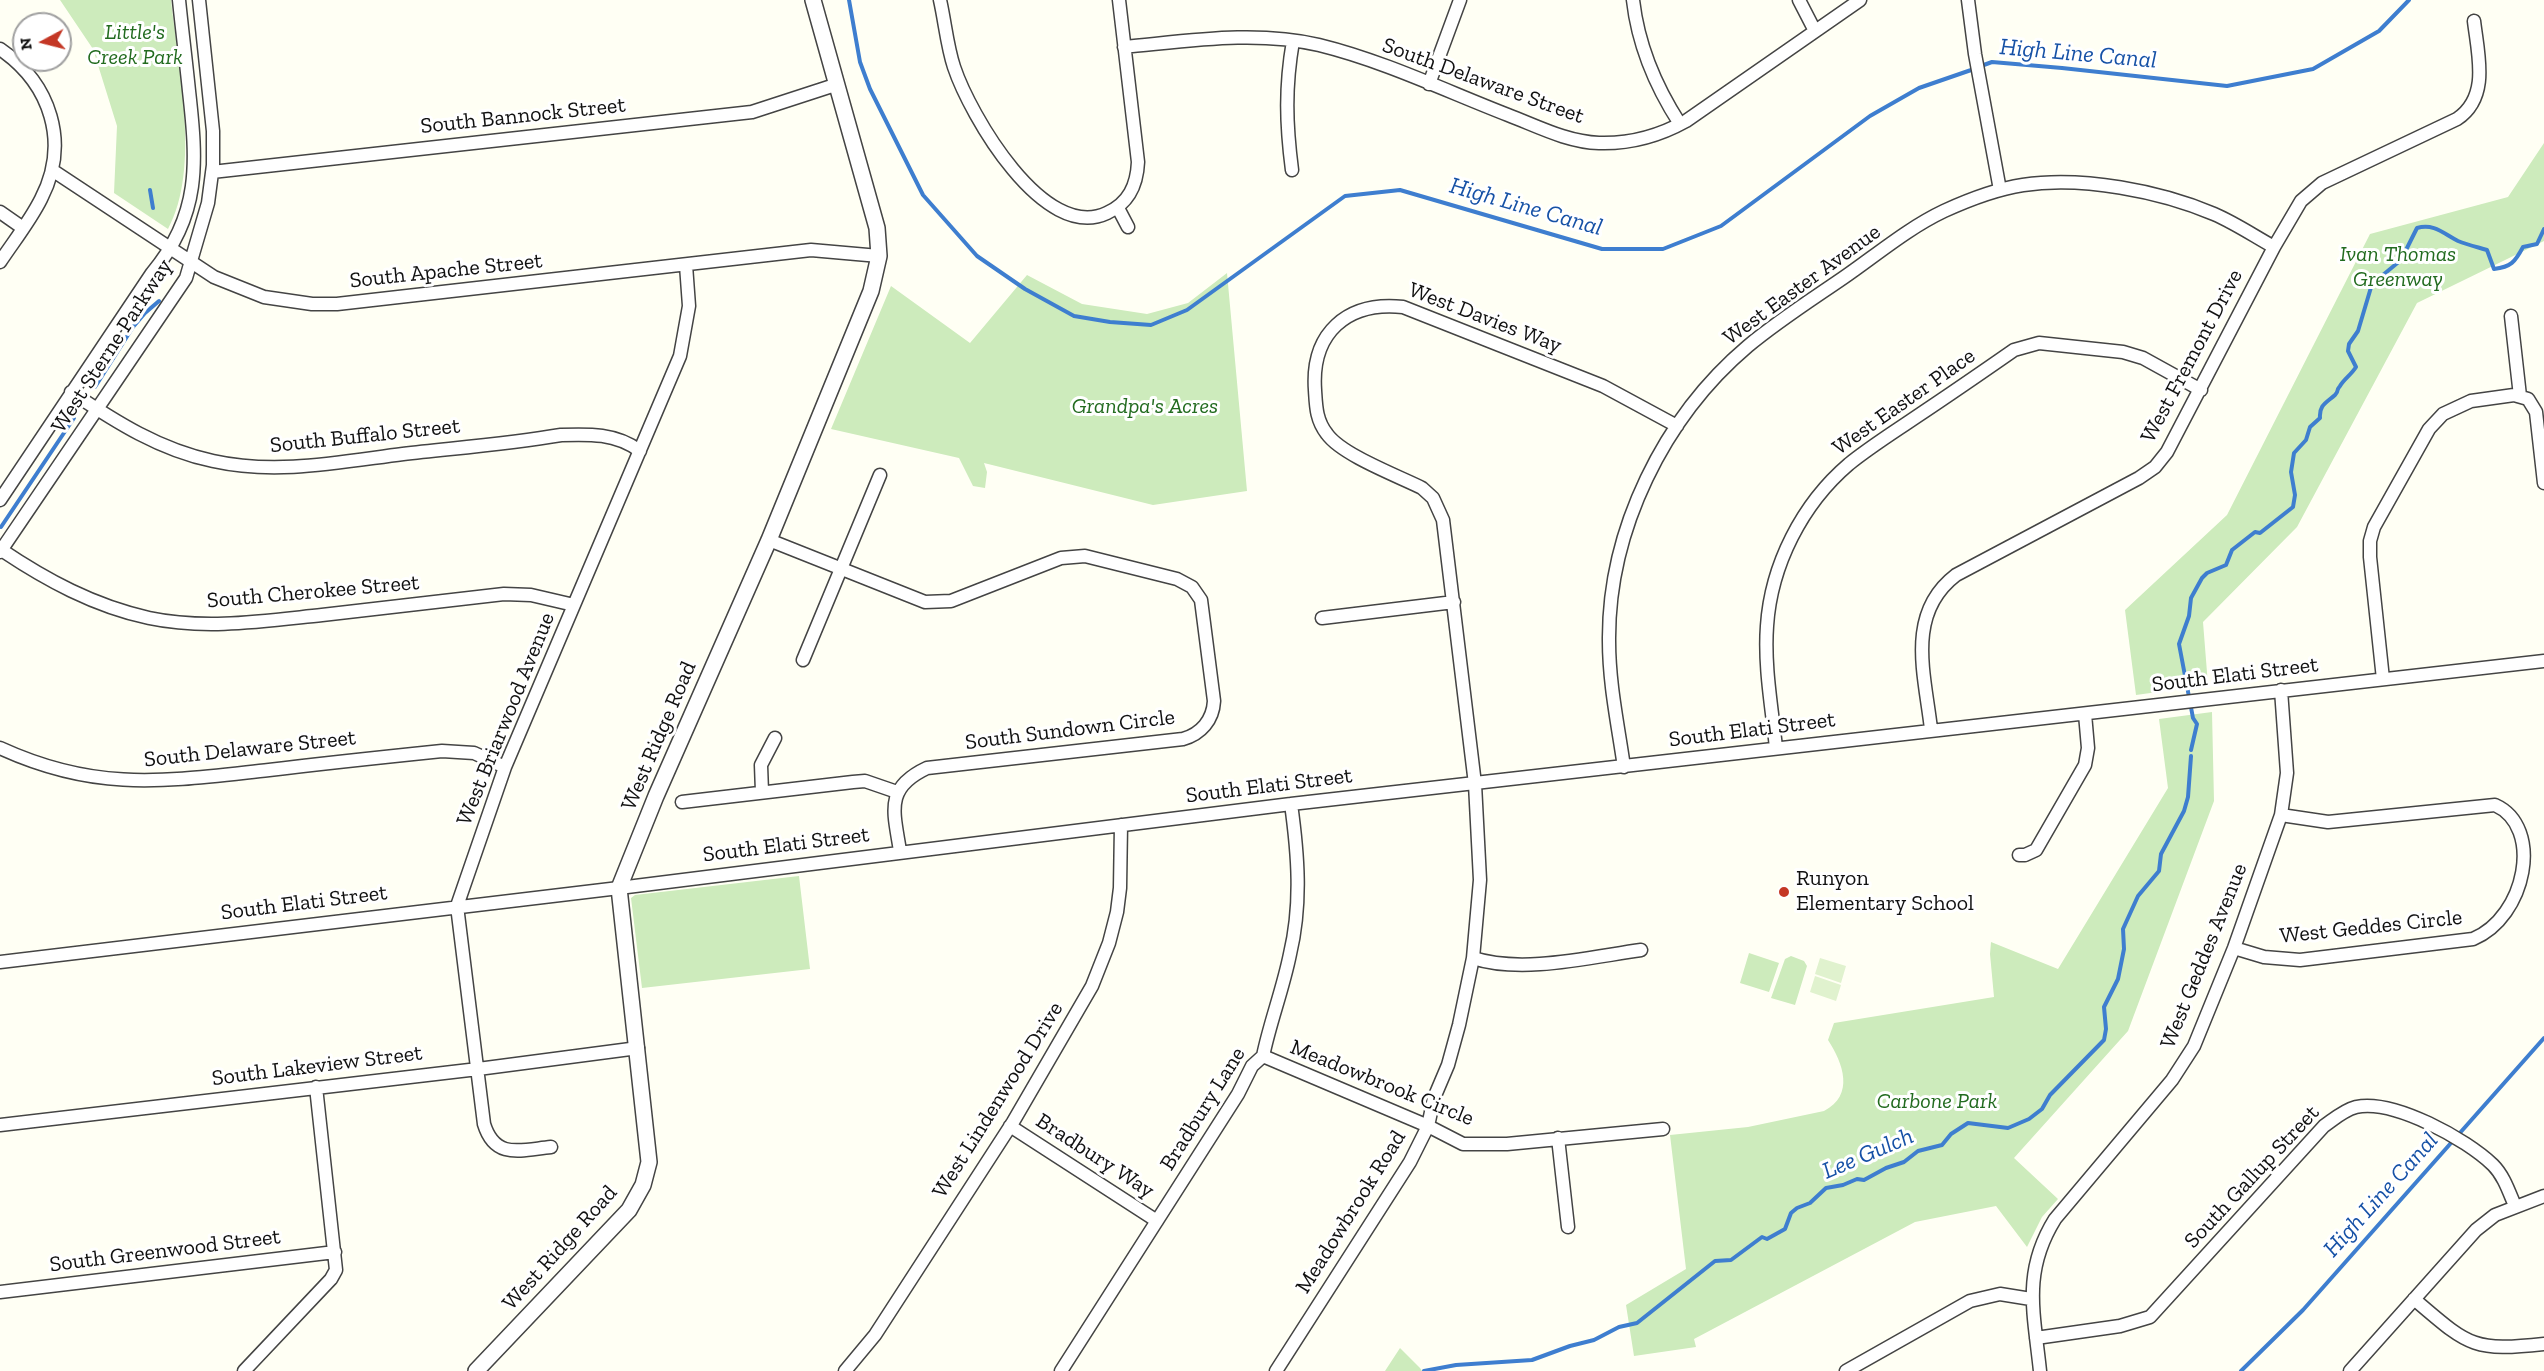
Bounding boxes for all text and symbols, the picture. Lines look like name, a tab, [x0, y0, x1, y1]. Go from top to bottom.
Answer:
north arrow	[12, 12, 72, 72]
park label: Little's Creek Park	[87, 20, 183, 72]
street label: South Delaware Street	[1379, 32, 1587, 130]
water label: High Line Canal	[1998, 33, 2158, 75]
text: N	[15, 37, 36, 51]
street label: South Bannock Street	[419, 92, 627, 140]
water label: High Line Canal	[1446, 171, 1606, 243]
street label: West Easter Avenue	[1718, 219, 1886, 351]
park label: Ivan Thomas Greenway	[2340, 242, 2456, 294]
street label: South Apache Street	[348, 248, 544, 294]
street label: West Sterne Parkway	[46, 254, 178, 438]
street label: West Fremont Drive	[2135, 265, 2249, 447]
street label: West Davies Way	[1405, 277, 1565, 359]
street label: West Easter Place	[1828, 343, 1980, 461]
park label: Grandpa's Acres	[1072, 394, 1218, 420]
street label: South Buffalo Street	[269, 413, 461, 459]
street label: South Cherokee Street	[206, 570, 420, 614]
street label: West Briarwood Avenue	[451, 609, 561, 829]
street label: South Elati Street	[2150, 652, 2320, 698]
street label: West Ridge Road	[616, 658, 702, 814]
street label: South Sundown Circle	[964, 704, 1176, 756]
street label: South Elati Street	[1667, 707, 1837, 753]
street label: South Delaware Street	[143, 725, 357, 773]
street label: South Elati Street	[1184, 763, 1354, 809]
street label: South Elati Street	[701, 822, 871, 868]
street label: West Geddes Avenue	[2155, 860, 2253, 1052]
place label: Runyon Elementary School	[1796, 866, 1974, 918]
street label: South Elati Street	[219, 880, 389, 926]
marker: Runyon Elementary School	[1777, 885, 1791, 899]
street label: West Geddes Circle	[2278, 904, 2464, 950]
street label: West Lindenwood Drive	[927, 997, 1069, 1203]
street label: Meadowbrook Circle	[1286, 1034, 1478, 1132]
street label: South Lakeview Street	[210, 1040, 424, 1092]
street label: Bradbury Lane	[1155, 1042, 1251, 1176]
park label: Carbone Park	[1877, 1089, 1997, 1115]
street label: South Gallup Street	[2179, 1100, 2325, 1254]
street label: Bradbury Way	[1031, 1108, 1159, 1204]
water label: Lee Gulch	[1818, 1122, 1918, 1186]
street label: Meadowbrook Road	[1290, 1126, 1412, 1298]
water label: High Line Canal	[2318, 1127, 2444, 1263]
street label: West Ridge Road	[497, 1180, 623, 1316]
street label: South Greenwood Street	[48, 1224, 282, 1278]

